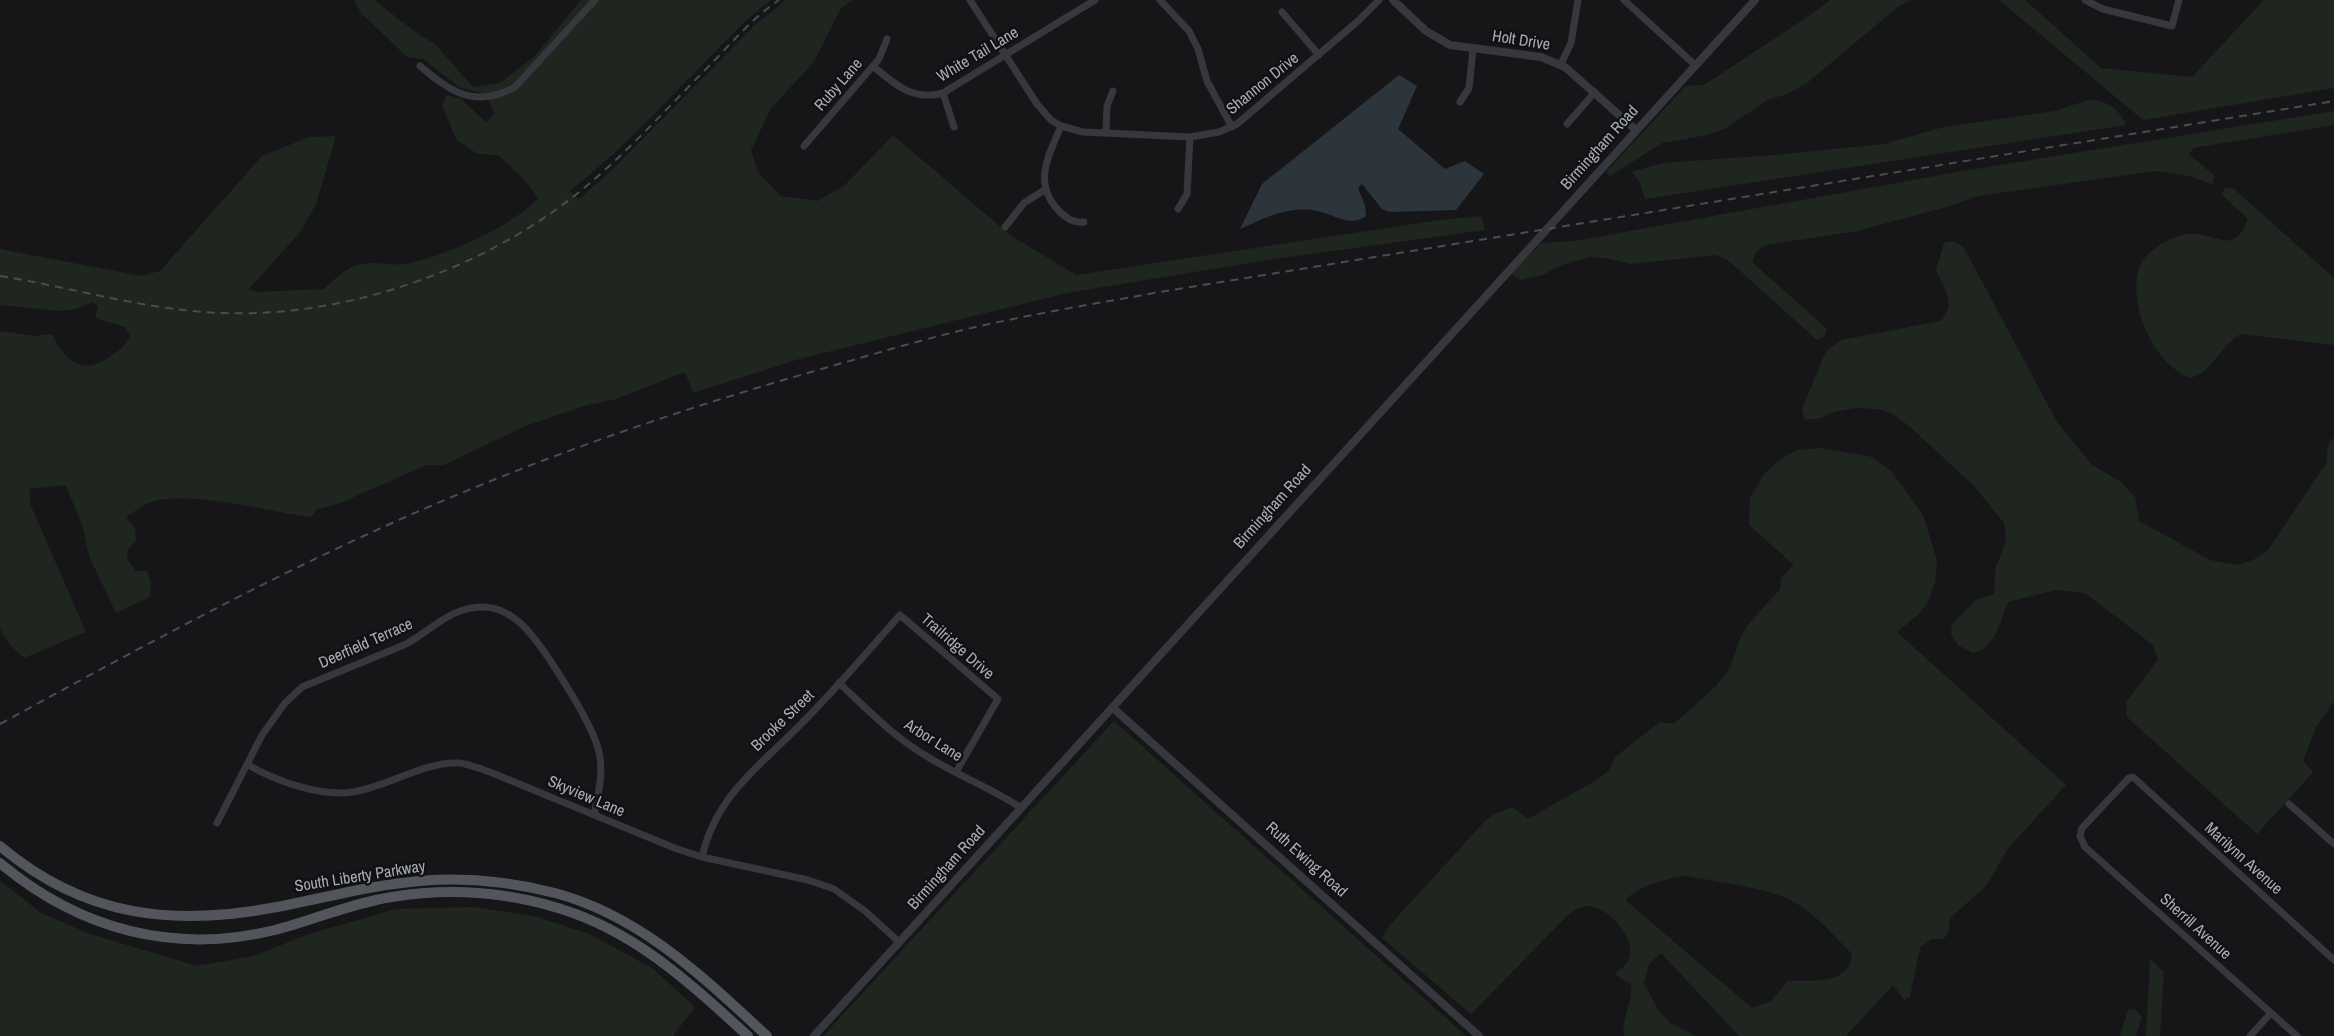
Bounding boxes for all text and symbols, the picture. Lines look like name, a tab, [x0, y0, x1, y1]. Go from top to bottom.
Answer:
street label: White Tail Lane	[934, 23, 1022, 87]
street label: Holt Drive	[1491, 27, 1551, 55]
street label: Shannon Drive	[1223, 49, 1303, 119]
street label: Ruby Lane	[811, 55, 867, 115]
street label: Birmingham Road	[1557, 102, 1643, 194]
street label: Birmingham Road	[1230, 461, 1316, 553]
street label: Trailridge Drive	[916, 610, 998, 684]
street label: Deerfield Terrace	[316, 615, 416, 673]
street label: Brooke Street	[747, 686, 819, 756]
street label: Arbor Lane	[900, 716, 966, 766]
street label: Skyview Lane	[545, 772, 627, 822]
street label: Ruth Ewing Road	[1261, 818, 1351, 902]
street label: Marilynn Avenue	[2200, 819, 2286, 899]
street label: Birmingham Road	[904, 822, 990, 914]
street label: South Liberty Parkway	[293, 857, 427, 897]
street label: Sherrill Avenue	[2155, 890, 2235, 964]

